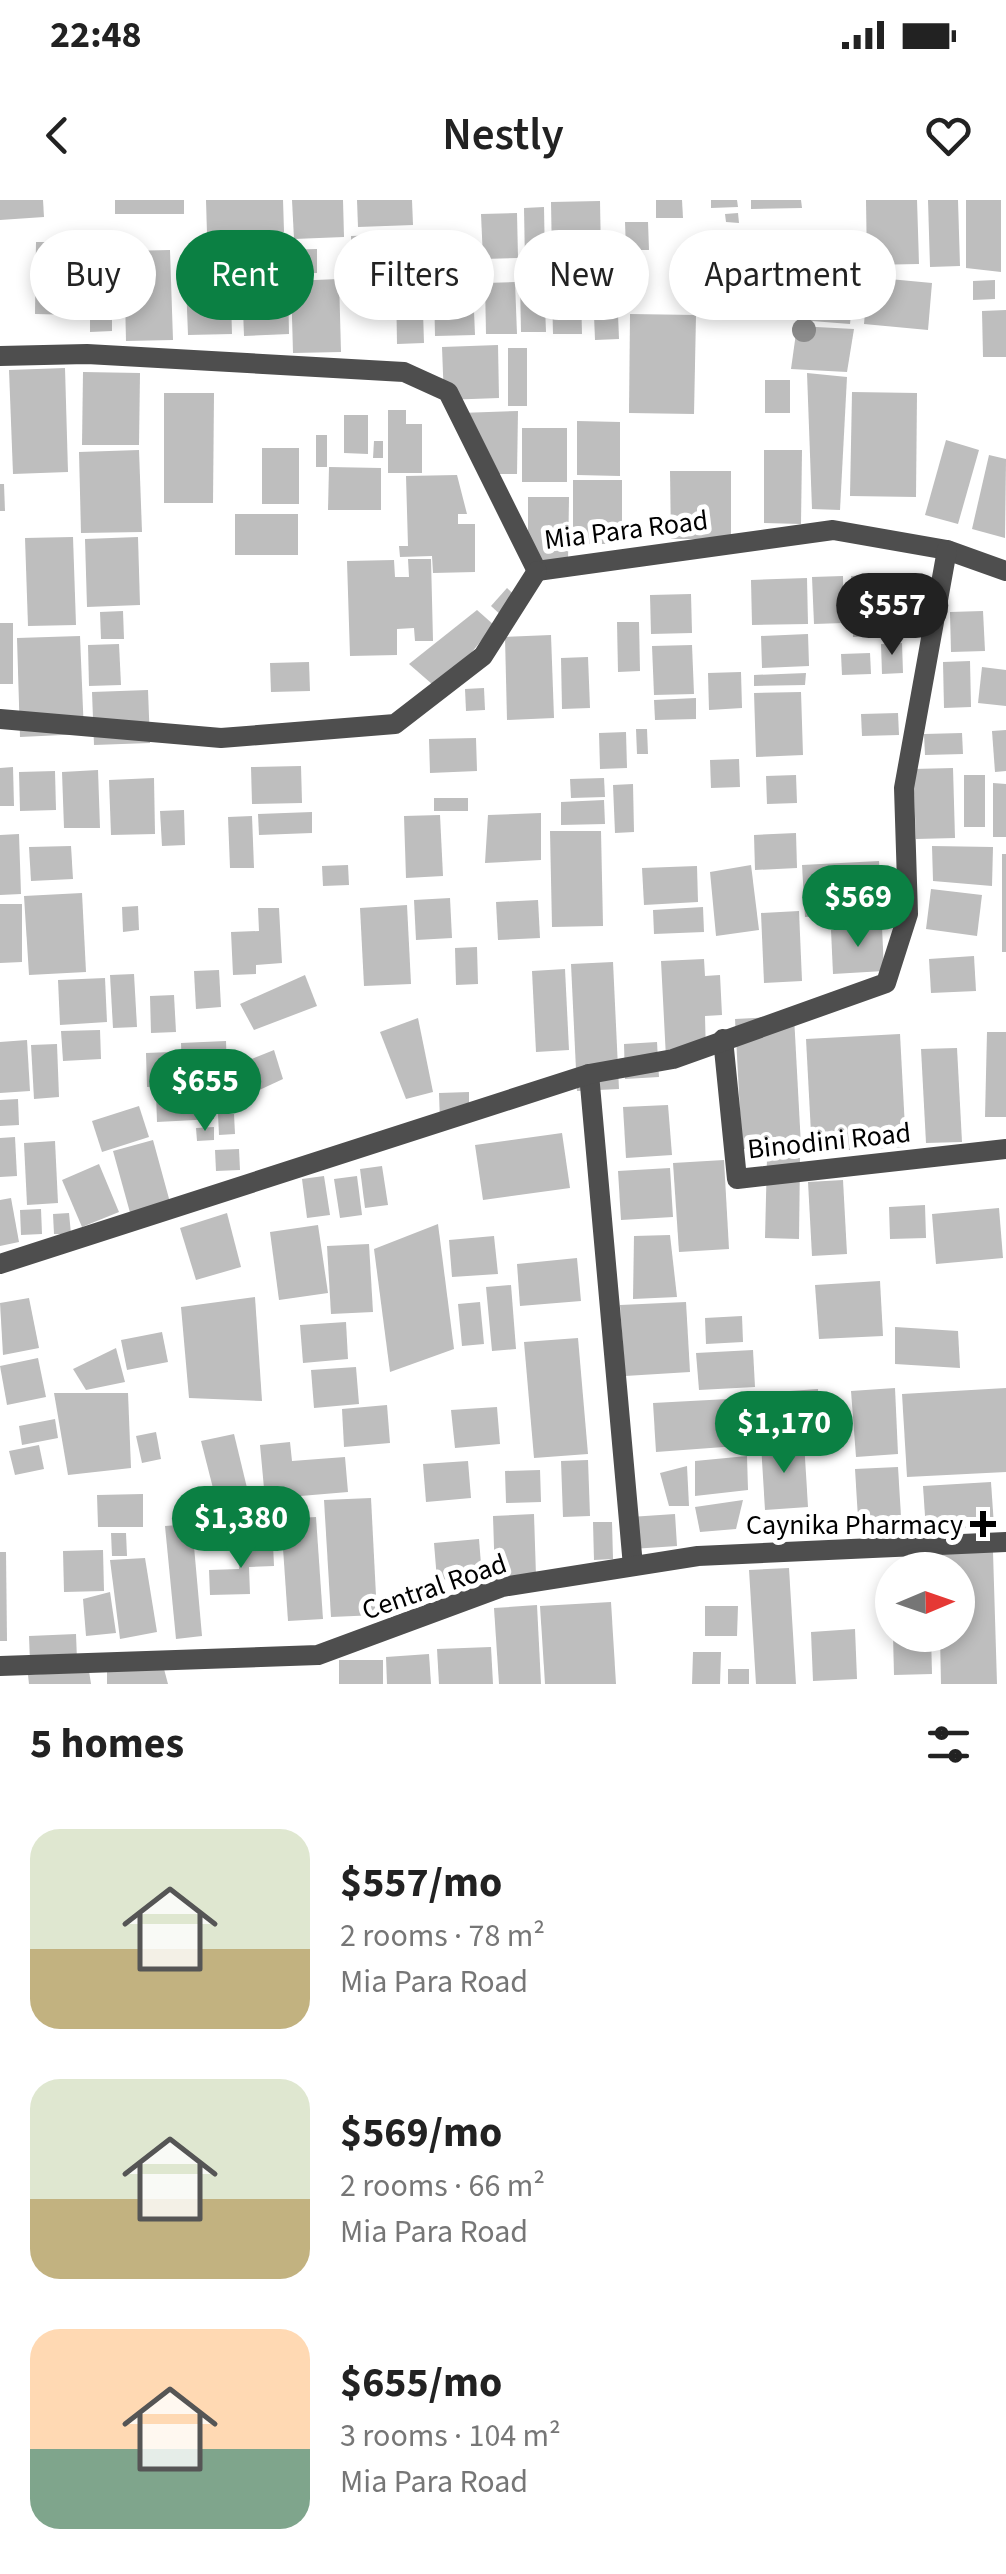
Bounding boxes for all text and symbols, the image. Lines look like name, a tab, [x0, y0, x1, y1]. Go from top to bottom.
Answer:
text: 22:48	[50, 8, 142, 62]
text: Nestly	[442, 103, 564, 167]
icon: back	[30, 108, 85, 163]
icon: heart	[921, 108, 976, 163]
chip: Buy	[30, 230, 156, 320]
chip: Rent	[176, 230, 314, 320]
chip: Filters	[334, 230, 494, 320]
chip: New	[514, 230, 649, 320]
chip: Apartment	[669, 230, 896, 320]
street label: Mia Para Road	[542, 500, 710, 560]
pin: $557	[833, 573, 951, 658]
text: $557	[858, 582, 926, 628]
pin: $569	[799, 865, 917, 950]
text: $569	[824, 874, 892, 920]
pin: $655	[146, 1049, 264, 1134]
text: $655	[171, 1058, 239, 1104]
street label: Binodini Road	[745, 1113, 913, 1169]
pin: $1,170	[703, 1391, 865, 1476]
text: $1,170	[737, 1400, 831, 1446]
pin: $1,380	[160, 1486, 322, 1571]
text: $1,380	[194, 1495, 288, 1541]
place label: Caynika Pharmacy	[746, 1505, 963, 1545]
marker: Caynika Pharmacy	[972, 1513, 994, 1535]
street label: Central Road	[357, 1544, 512, 1630]
north arrow	[875, 1552, 975, 1652]
map controls	[875, 1552, 975, 1652]
text: 5 homes	[30, 1714, 184, 1774]
icon: filters	[921, 1717, 976, 1772]
text: $557/mo	[340, 1853, 502, 1913]
icon: home	[110, 1869, 230, 1989]
text: 2 rooms · 78 m²	[340, 1913, 545, 1959]
text: Mia Para Road	[340, 1959, 528, 2005]
text: $569/mo	[340, 2103, 502, 2163]
icon: home	[110, 2119, 230, 2239]
text: 2 rooms · 66 m²	[340, 2163, 545, 2209]
text: Mia Para Road	[340, 2209, 528, 2255]
text: $655/mo	[340, 2353, 502, 2413]
icon: home	[110, 2369, 230, 2489]
text: 3 rooms · 104 m²	[340, 2413, 561, 2459]
text: Mia Para Road	[340, 2459, 528, 2505]

